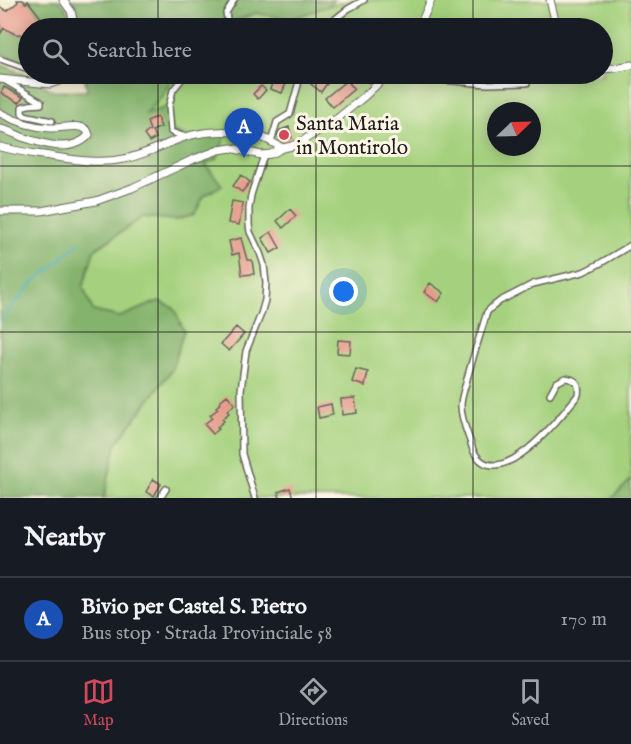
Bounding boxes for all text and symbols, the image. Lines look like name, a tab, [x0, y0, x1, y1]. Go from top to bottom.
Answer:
search box	[18, 18, 613, 84]
icon: search	[39, 35, 72, 68]
text: Search here	[87, 37, 192, 65]
north arrow	[487, 102, 541, 156]
pin: A	[224, 108, 264, 158]
place label: Santa Maria in Montirolo	[296, 111, 408, 162]
marker: Santa Maria in Montirolo	[277, 128, 291, 142]
your location	[329, 277, 358, 306]
text: Nearby	[24, 521, 105, 554]
text: Bivio per Castel S. Pietro	[81, 593, 307, 621]
text: A	[37, 607, 50, 632]
text: 170 m	[561, 607, 607, 632]
text: Bus stop · Strada Provinciale 58	[81, 621, 332, 646]
tab: Map	[82, 675, 115, 731]
tab: Directions	[278, 675, 348, 731]
tab: Saved	[511, 675, 549, 731]

